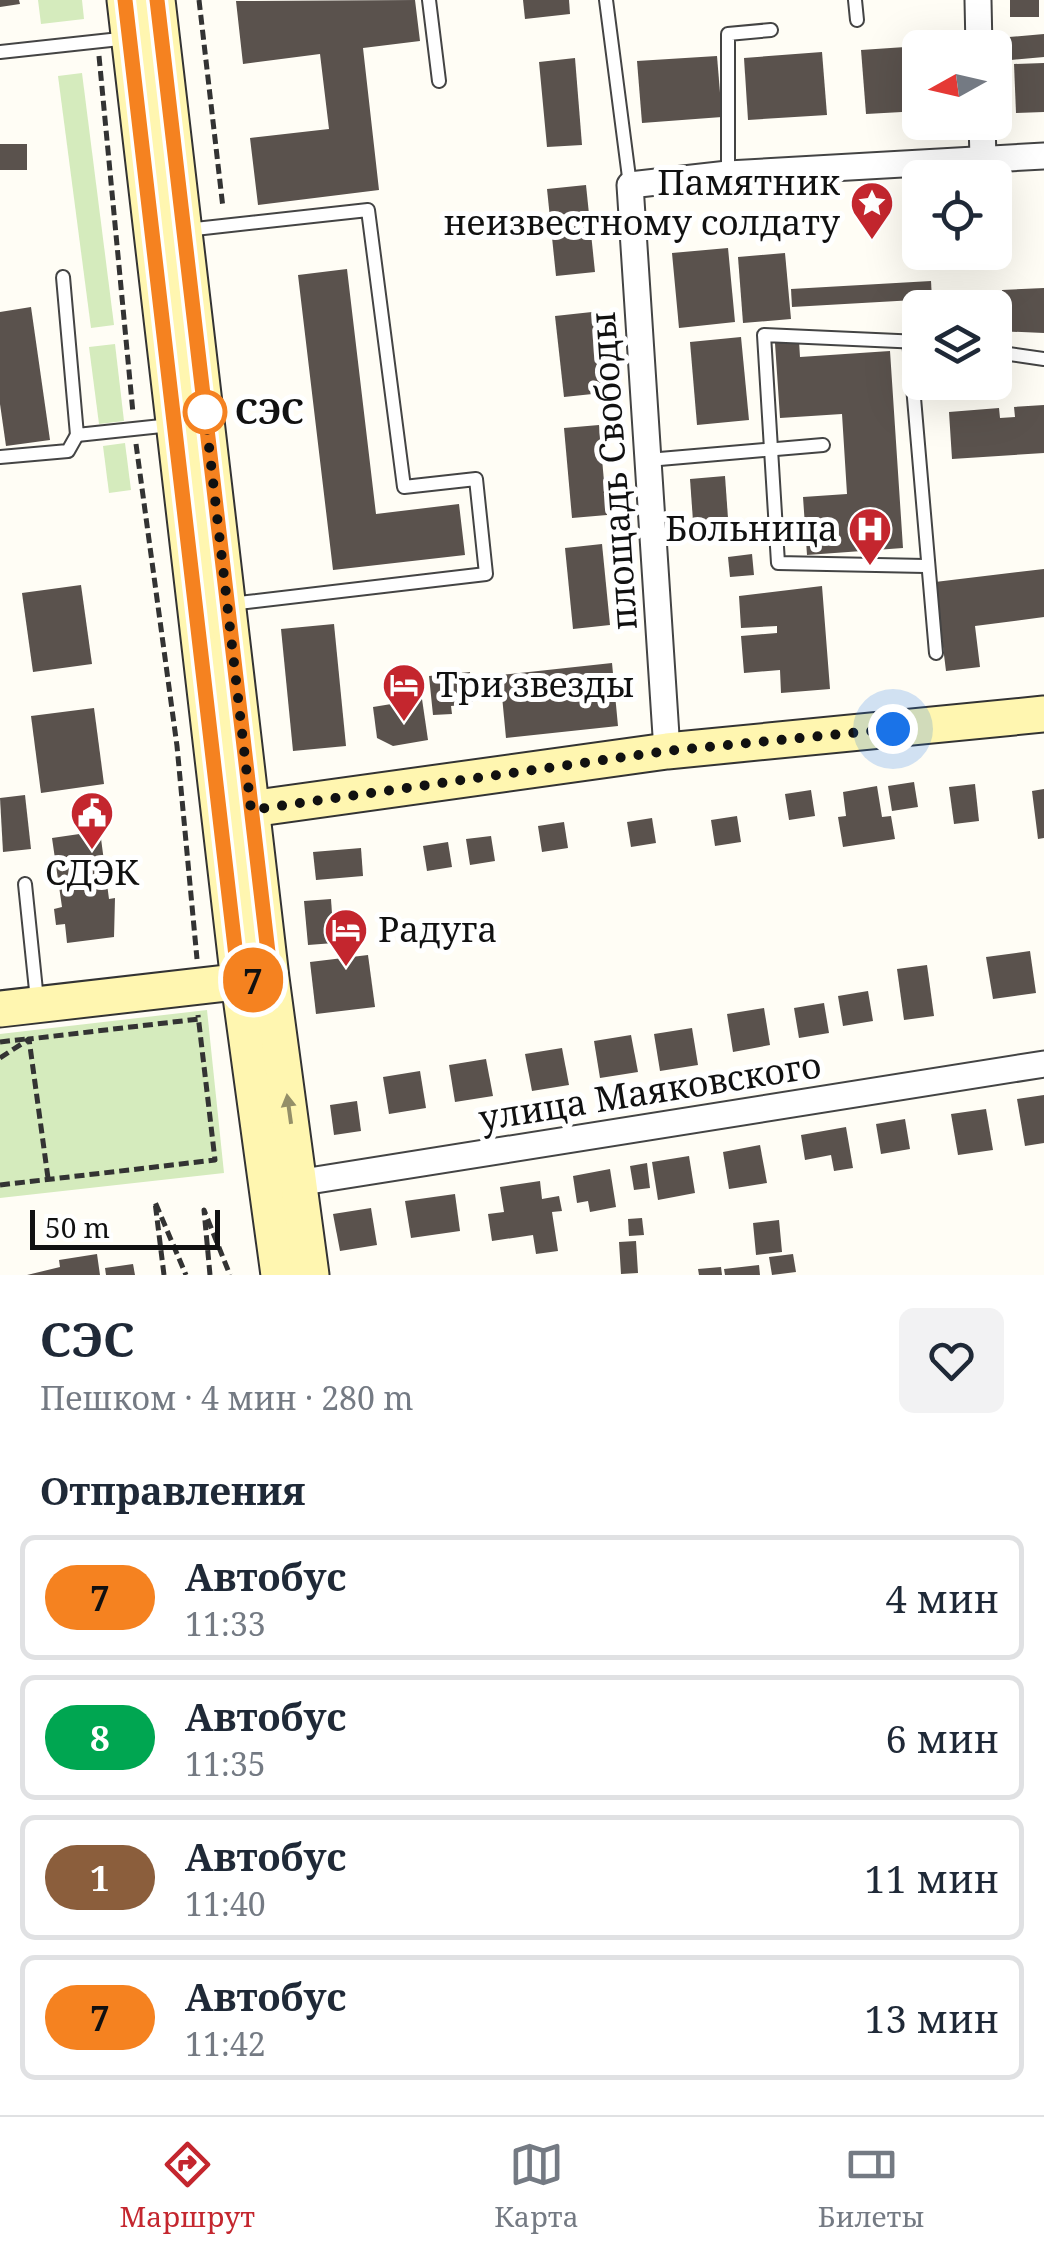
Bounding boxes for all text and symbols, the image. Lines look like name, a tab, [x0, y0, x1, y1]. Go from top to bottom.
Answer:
north arrow	[902, 30, 1012, 140]
map controls	[902, 30, 1012, 400]
place label: Памятник неизвестному солдату	[443, 158, 840, 245]
button: locate	[902, 160, 1012, 270]
place icon: Памятник неизвестному солдату	[849, 180, 895, 241]
button: layers	[902, 290, 1012, 400]
street label: площадь Свободы	[578, 310, 647, 632]
place label: СЭС	[235, 387, 304, 434]
marker: СЭС	[184, 391, 226, 433]
place label: Больница	[665, 504, 838, 551]
hospital icon: Больница	[847, 506, 893, 567]
place label: Три звезды	[436, 660, 634, 707]
hotel icon: Три звезды	[381, 662, 427, 723]
your location	[868, 704, 918, 754]
public building icon: СДЭК	[69, 790, 115, 851]
place label: СДЭК	[45, 848, 139, 895]
place label: Радуга	[378, 905, 497, 952]
hotel icon: Радуга	[323, 907, 369, 968]
line badge: 7	[220, 948, 286, 1012]
text: 7	[243, 957, 263, 1004]
street label: улица Маяковского	[475, 1040, 824, 1141]
one-way arrow	[281, 1093, 297, 1124]
scale bar	[30, 1205, 220, 1250]
text: 50 m	[45, 1208, 110, 1246]
text: СЭС	[40, 1306, 135, 1371]
button: heart	[899, 1308, 1004, 1413]
text: Пешком · 4 мин · 280 m	[40, 1376, 413, 1419]
text: Отправления	[40, 1464, 306, 1516]
text: Автобус	[185, 1550, 346, 1602]
text: 4 мин	[885, 1572, 999, 1624]
text: 7	[90, 1574, 110, 1621]
text: 11:33	[185, 1602, 266, 1645]
text: Автобус	[185, 1690, 346, 1742]
text: 6 мин	[885, 1712, 999, 1764]
text: 8	[90, 1714, 110, 1761]
text: 11:35	[185, 1742, 266, 1785]
text: Автобус	[185, 1830, 346, 1882]
text: 11 мин	[864, 1852, 999, 1904]
text: 1	[90, 1854, 110, 1901]
text: 11:40	[185, 1882, 266, 1925]
text: Автобус	[185, 1970, 346, 2022]
text: 13 мин	[864, 1992, 999, 2044]
text: 7	[90, 1994, 110, 2041]
text: 11:42	[185, 2022, 266, 2065]
tab: Маршрут	[120, 2137, 255, 2235]
tab: Карта	[494, 2137, 579, 2235]
tab: Билеты	[818, 2137, 924, 2235]

